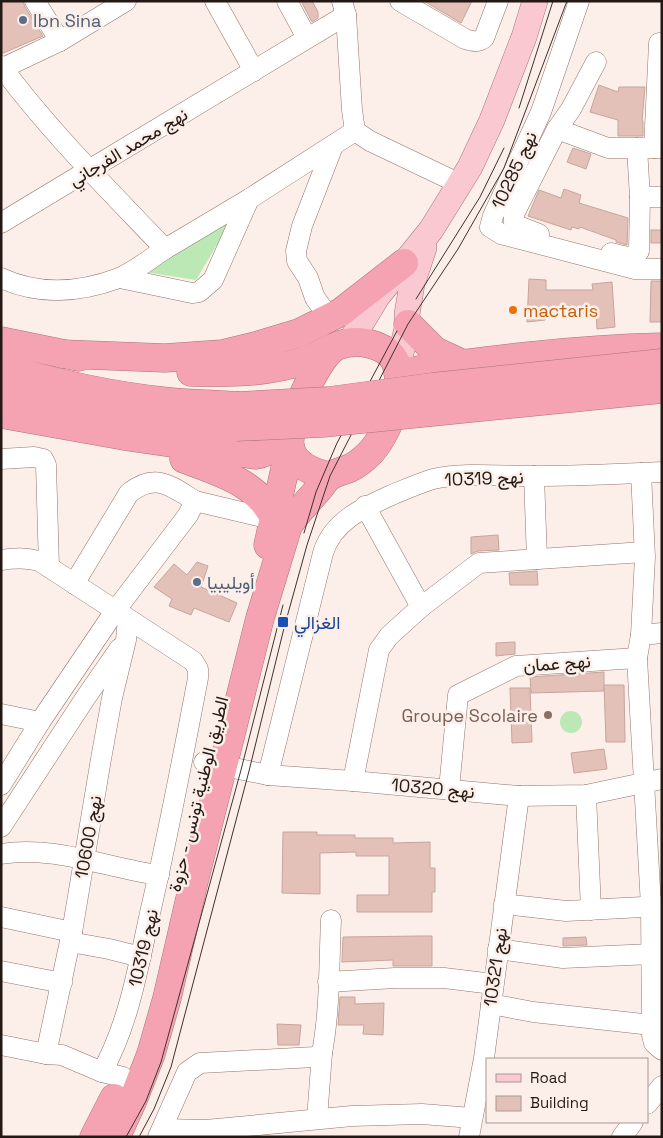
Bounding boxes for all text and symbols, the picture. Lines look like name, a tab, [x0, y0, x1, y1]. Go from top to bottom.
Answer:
place label: Ibn Sina	[33, 9, 101, 32]
marker: Ibn Sina	[17, 14, 29, 26]
street label: نهج محمد الفرجاني	[64, 102, 194, 195]
street label: نهج 10285	[486, 128, 543, 213]
place label: mactaris	[523, 299, 598, 322]
marker: mactaris	[507, 304, 519, 316]
street label: نهج 10319	[444, 465, 524, 492]
place label: أويليبيا	[207, 571, 255, 594]
marker: أويليبيا	[191, 576, 203, 588]
place label: الغزالي	[294, 611, 340, 638]
marker: الغزالي	[276, 615, 290, 629]
street label: نهج عمان	[522, 649, 592, 678]
street label: الطريق الوطنية تونس - حزوة	[163, 694, 233, 894]
place label: Groupe Scolaire	[401, 704, 538, 727]
marker: Groupe Scolaire	[542, 709, 554, 721]
street label: نهج 10320	[390, 773, 476, 804]
street label: نهج 10600	[69, 794, 108, 881]
street label: نهج 10319	[123, 907, 164, 989]
street label: نهج 10321	[478, 926, 513, 1008]
legend	[486, 1058, 648, 1123]
text: Road	[530, 1068, 567, 1087]
text: Building	[530, 1093, 589, 1112]

